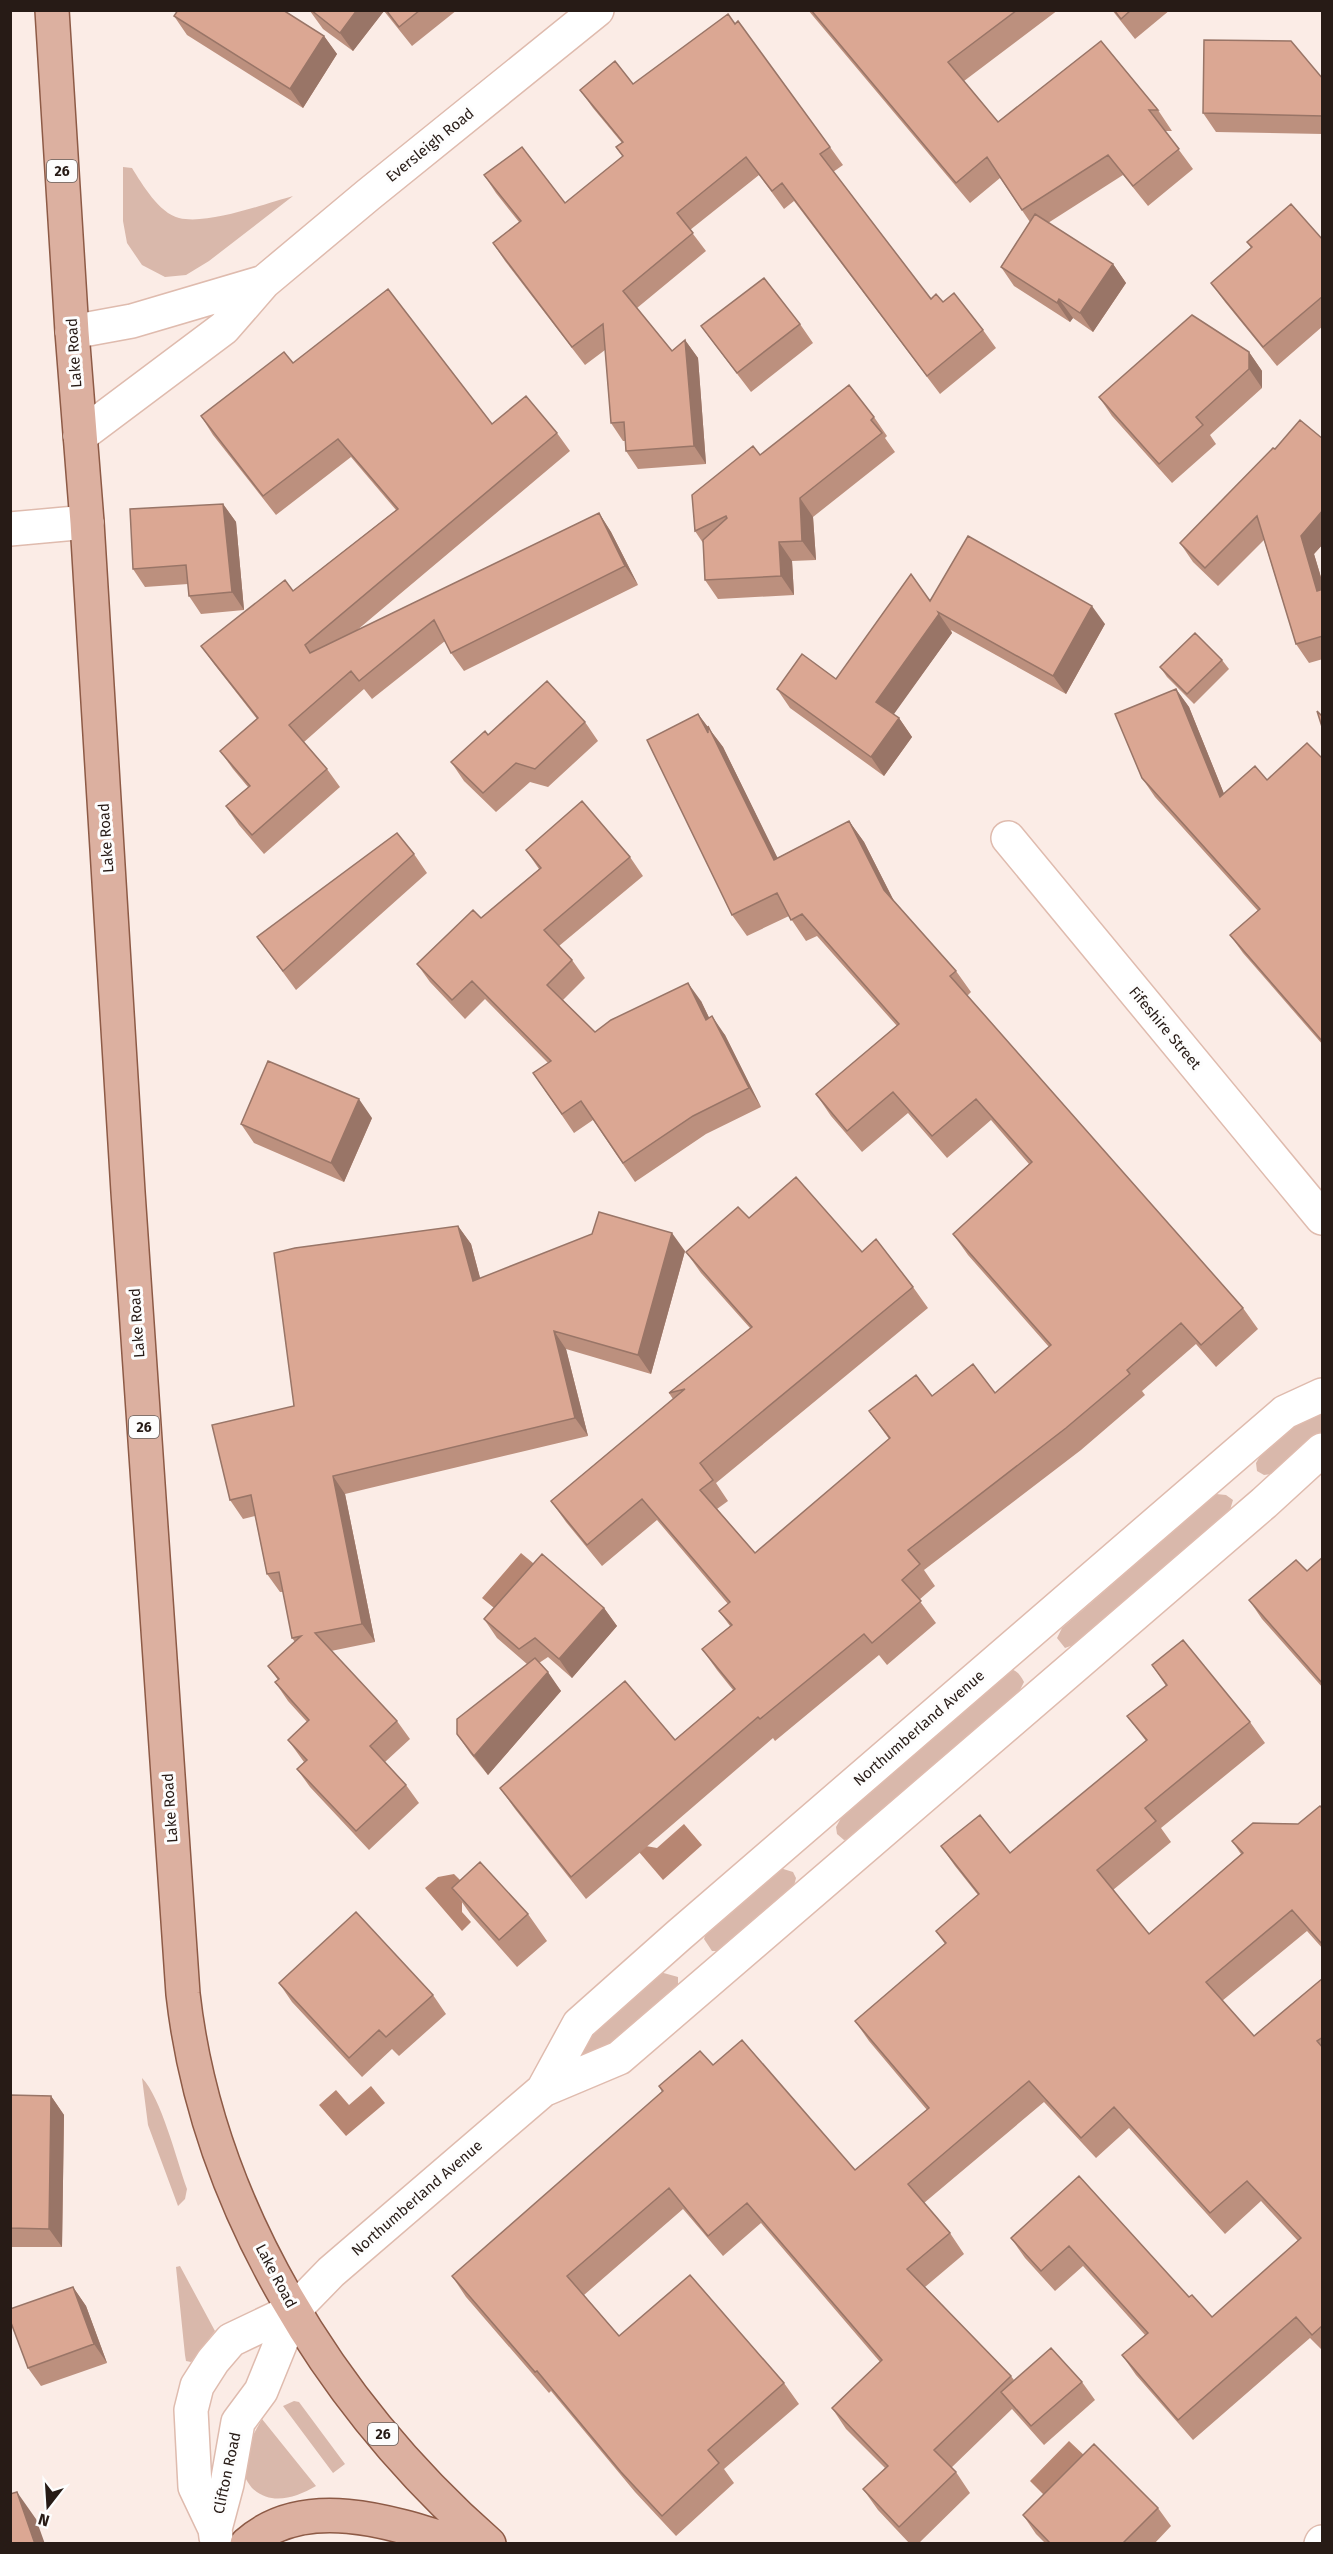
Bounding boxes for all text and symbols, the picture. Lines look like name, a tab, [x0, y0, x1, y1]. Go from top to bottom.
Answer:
street label: Eversleigh Road	[382, 104, 478, 186]
road number: 26	[47, 160, 77, 182]
street label: Lake Road	[63, 318, 85, 388]
street label: Lake Road	[95, 803, 117, 873]
street label: Fifeshire Street	[1125, 983, 1205, 1073]
street label: Lake Road	[126, 1288, 148, 1358]
road number: 26	[129, 1416, 159, 1438]
street label: Northumberland Avenue	[850, 1666, 988, 1790]
street label: Lake Road	[159, 1773, 181, 1843]
street label: Northumberland Avenue	[348, 2136, 486, 2260]
street label: Lake Road	[252, 2241, 300, 2311]
road number: 26	[368, 2423, 398, 2445]
street label: Clifton Road	[210, 2430, 244, 2516]
north arrow	[18, 2476, 78, 2536]
text: N	[36, 2509, 52, 2531]

